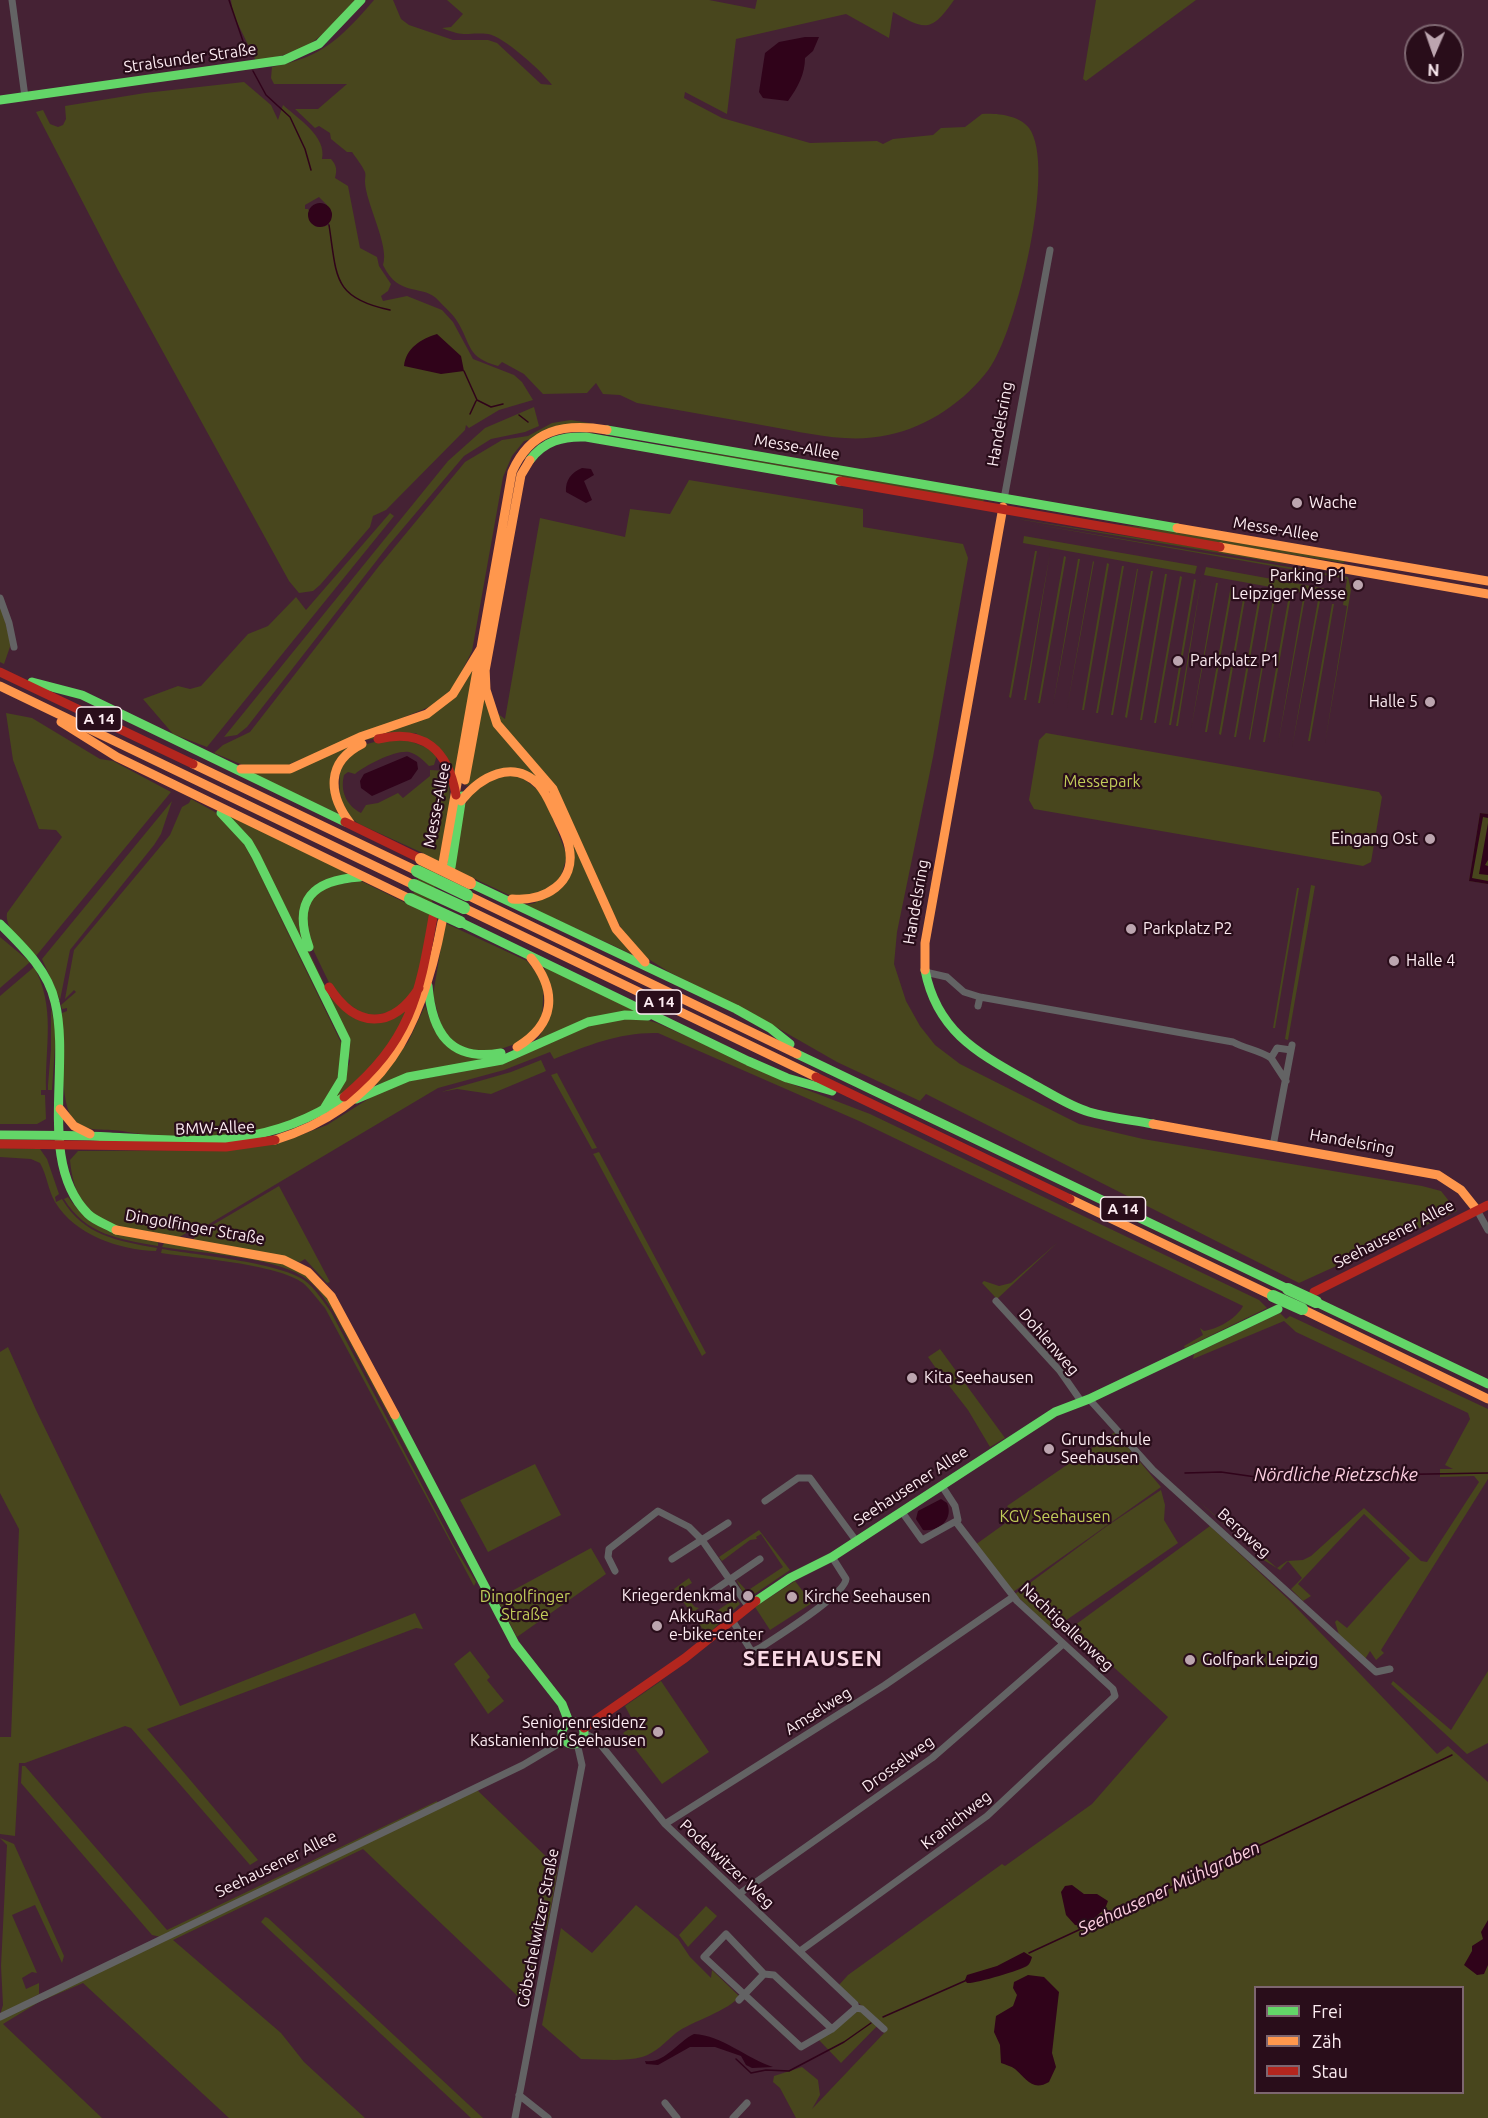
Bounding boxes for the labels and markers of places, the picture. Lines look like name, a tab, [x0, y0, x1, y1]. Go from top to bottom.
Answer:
place label: Wache	[1309, 493, 1357, 513]
marker: Wache	[1290, 496, 1304, 510]
place label: Parking P1 Leipziger Messe	[1231, 566, 1346, 604]
marker: Parking P1 Leipziger Messe	[1351, 578, 1365, 592]
place label: Parkplatz P1	[1190, 651, 1280, 671]
marker: Parkplatz P1	[1171, 654, 1185, 668]
place label: Halle 5	[1369, 692, 1418, 712]
marker: Halle 5	[1423, 695, 1437, 709]
place label: Eingang Ost	[1331, 829, 1418, 849]
marker: Eingang Ost	[1423, 832, 1437, 846]
place label: Parkplatz P2	[1143, 919, 1233, 939]
marker: Parkplatz P2	[1124, 922, 1138, 936]
place label: Halle 4	[1406, 951, 1455, 971]
marker: Halle 4	[1387, 954, 1401, 968]
place label: Kita Seehausen	[924, 1368, 1034, 1388]
marker: Kita Seehausen	[905, 1371, 919, 1385]
place label: Grundschule Seehausen	[1061, 1430, 1151, 1468]
marker: Grundschule Seehausen	[1042, 1442, 1056, 1456]
place label: Kriegerdenkmal	[622, 1586, 736, 1606]
place label: Kirche Seehausen	[804, 1587, 931, 1607]
marker: Kriegerdenkmal	[741, 1589, 755, 1603]
marker: Kirche Seehausen	[785, 1590, 799, 1604]
place label: AkkuRad e-bike-center	[669, 1607, 763, 1645]
marker: AkkuRad e-bike-center	[650, 1619, 664, 1633]
place label: Golfpark Leipzig	[1202, 1650, 1318, 1670]
marker: Golfpark Leipzig	[1183, 1653, 1197, 1667]
place label: Seniorenresidenz Kastanienhof Seehausen	[470, 1713, 646, 1751]
marker: Seniorenresidenz Kastanienhof Seehausen	[651, 1725, 665, 1739]

